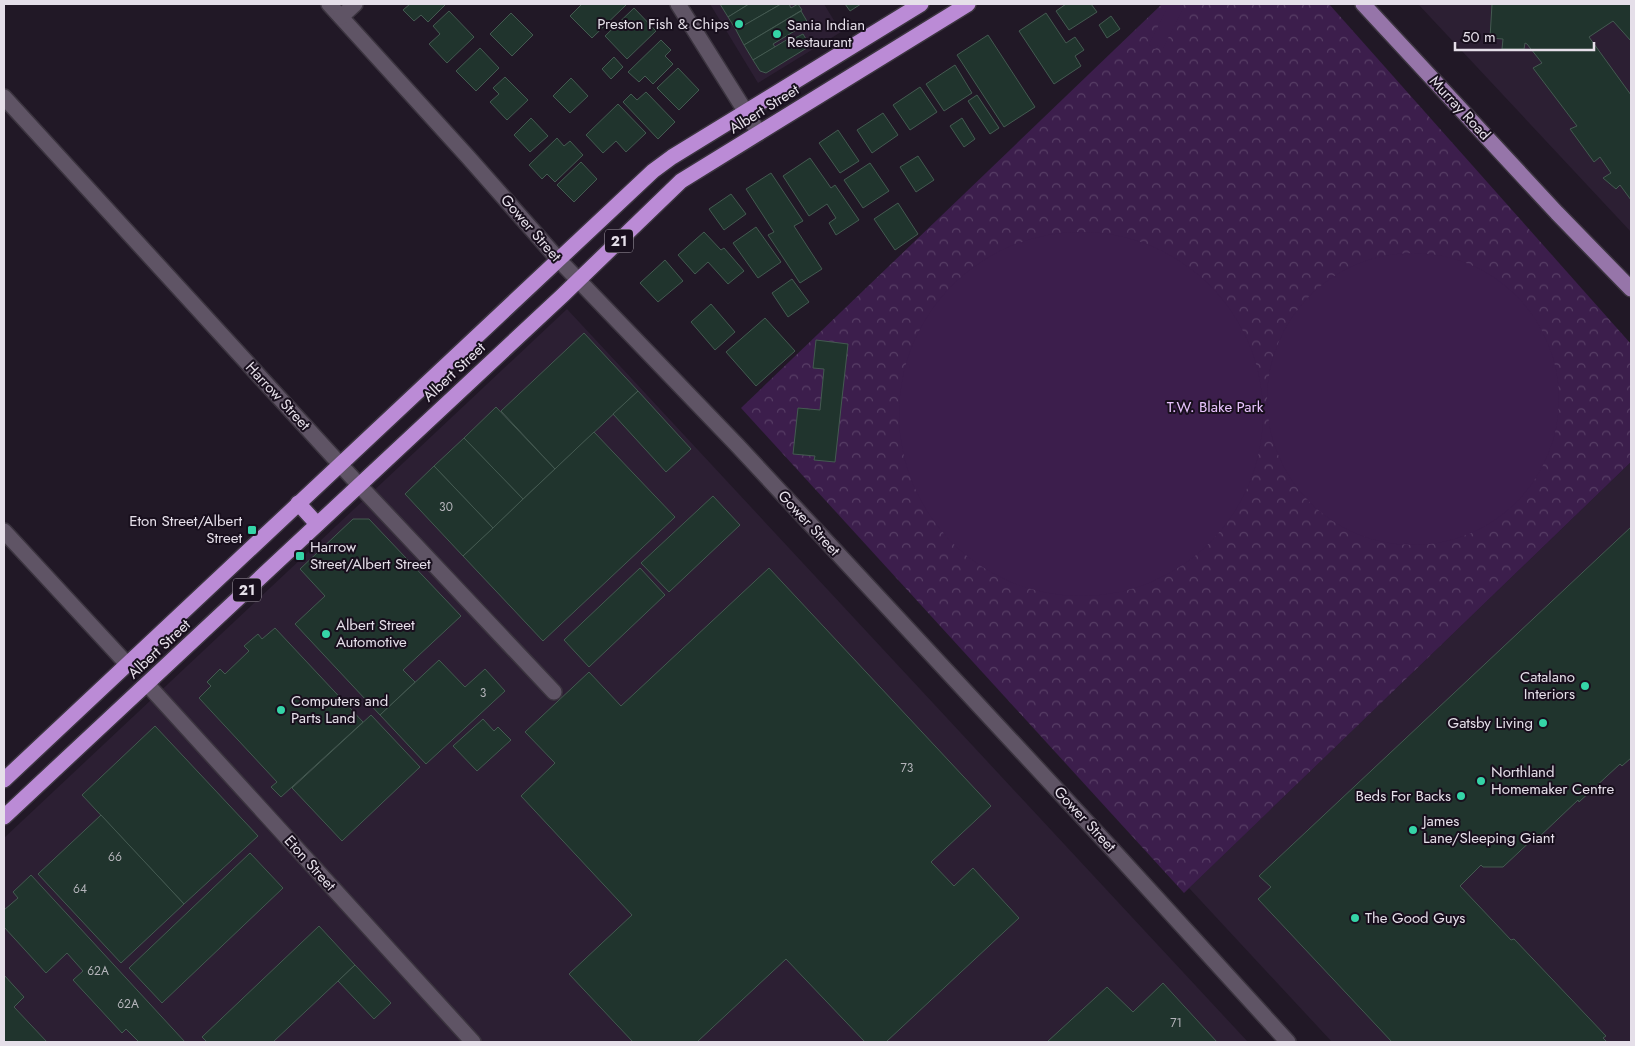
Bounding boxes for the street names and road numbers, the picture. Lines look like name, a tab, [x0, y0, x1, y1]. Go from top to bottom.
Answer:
street label: Murray Road	[1424, 71, 1496, 145]
street label: Albert Street	[725, 79, 804, 139]
street label: Gower Street	[496, 190, 567, 267]
road number: 21	[605, 230, 633, 252]
street label: Albert Street	[418, 337, 491, 407]
street label: Harrow Street	[240, 357, 316, 435]
street label: Gower Street	[773, 485, 846, 561]
road number: 21	[233, 578, 261, 602]
street label: Albert Street	[123, 614, 196, 684]
street label: Gower Street	[1049, 781, 1122, 857]
street label: Eton Street	[279, 830, 341, 896]

